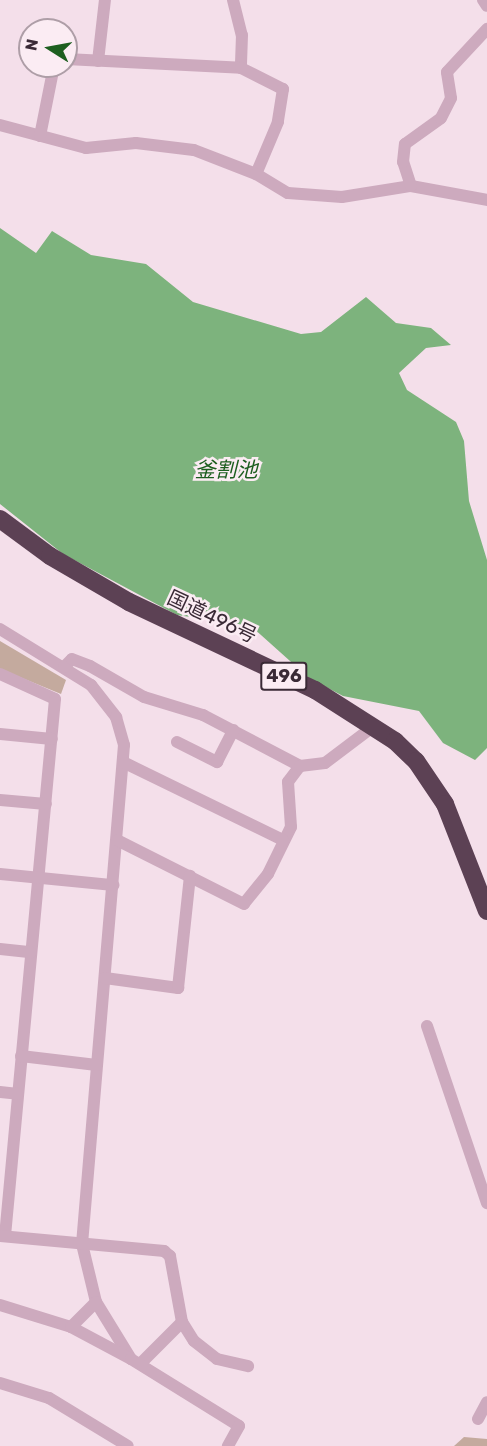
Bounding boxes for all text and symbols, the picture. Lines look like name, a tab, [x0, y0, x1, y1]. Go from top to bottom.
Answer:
north arrow	[18, 18, 78, 78]
text: N	[21, 37, 42, 52]
water label: 釜割池	[195, 457, 257, 483]
street label: 国道496号	[163, 586, 261, 648]
road number: 496	[260, 661, 308, 691]

